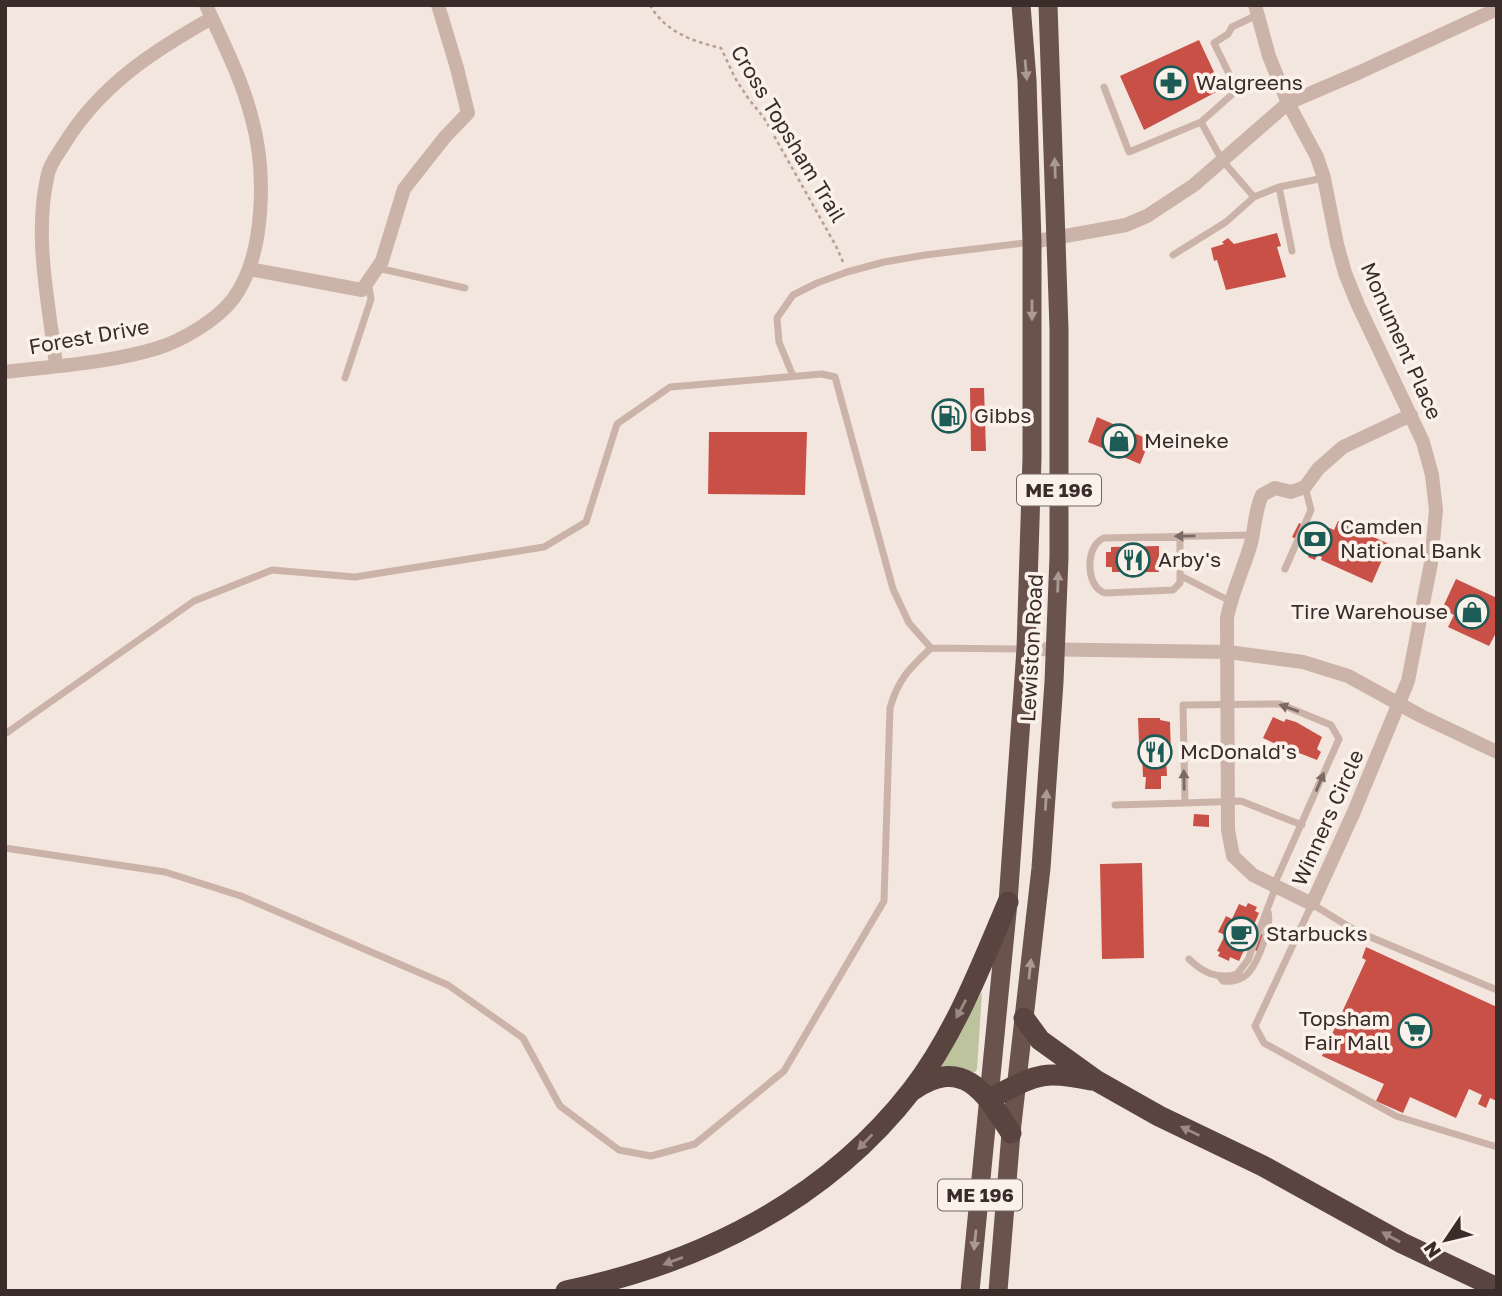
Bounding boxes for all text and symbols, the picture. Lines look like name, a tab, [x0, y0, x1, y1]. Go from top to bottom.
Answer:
street label: Cross Topsham Trail	[726, 40, 852, 227]
one-way arrow	[1021, 59, 1032, 81]
pharmacy icon: Walgreens	[1152, 64, 1190, 102]
place label: Walgreens	[1196, 69, 1303, 95]
one-way arrow	[1049, 157, 1060, 179]
street label: Monument Place	[1356, 258, 1448, 423]
one-way arrow	[1026, 299, 1038, 321]
street label: Forest Drive	[27, 313, 151, 359]
fuel station icon: Gibbs	[930, 397, 968, 435]
place label: Gibbs	[974, 402, 1031, 428]
shop icon: Meineke	[1100, 422, 1138, 460]
place label: Meineke	[1144, 427, 1229, 453]
road number: ME 196	[1017, 475, 1101, 505]
place label: Camden National Bank	[1340, 513, 1482, 563]
bank icon: Camden National Bank	[1296, 520, 1334, 558]
one-way arrow	[1174, 531, 1196, 542]
restaurant icon: Arby's	[1114, 541, 1152, 579]
place label: Arby's	[1158, 546, 1221, 572]
one-way arrow	[1052, 570, 1063, 592]
street label: Lewiston Road	[1014, 573, 1048, 723]
shop icon: Tire Warehouse	[1453, 593, 1491, 631]
place label: Tire Warehouse	[1291, 598, 1448, 624]
one-way arrow	[1278, 702, 1299, 713]
restaurant icon: McDonald's	[1136, 733, 1174, 771]
place label: McDonald's	[1180, 738, 1297, 764]
street label: Winners Circle	[1285, 745, 1369, 890]
one-way arrow	[1178, 768, 1190, 790]
one-way arrow	[1314, 772, 1326, 792]
one-way arrow	[1041, 789, 1052, 811]
cafe icon: Starbucks	[1222, 915, 1260, 953]
place label: Starbucks	[1266, 920, 1368, 946]
one-way arrow	[1024, 958, 1035, 980]
one-way arrow	[955, 999, 966, 1019]
place label: Topsham Fair Mall	[1299, 1005, 1390, 1055]
supermarket icon: Topsham Fair Mall	[1396, 1012, 1434, 1050]
one-way arrow	[1180, 1125, 1200, 1137]
one-way arrow	[856, 1133, 873, 1150]
road number: ME 196	[938, 1180, 1022, 1210]
north arrow	[1411, 1205, 1481, 1275]
one-way arrow	[969, 1229, 980, 1251]
one-way arrow	[1382, 1231, 1401, 1243]
text: N	[1418, 1238, 1445, 1263]
one-way arrow	[663, 1255, 684, 1266]

